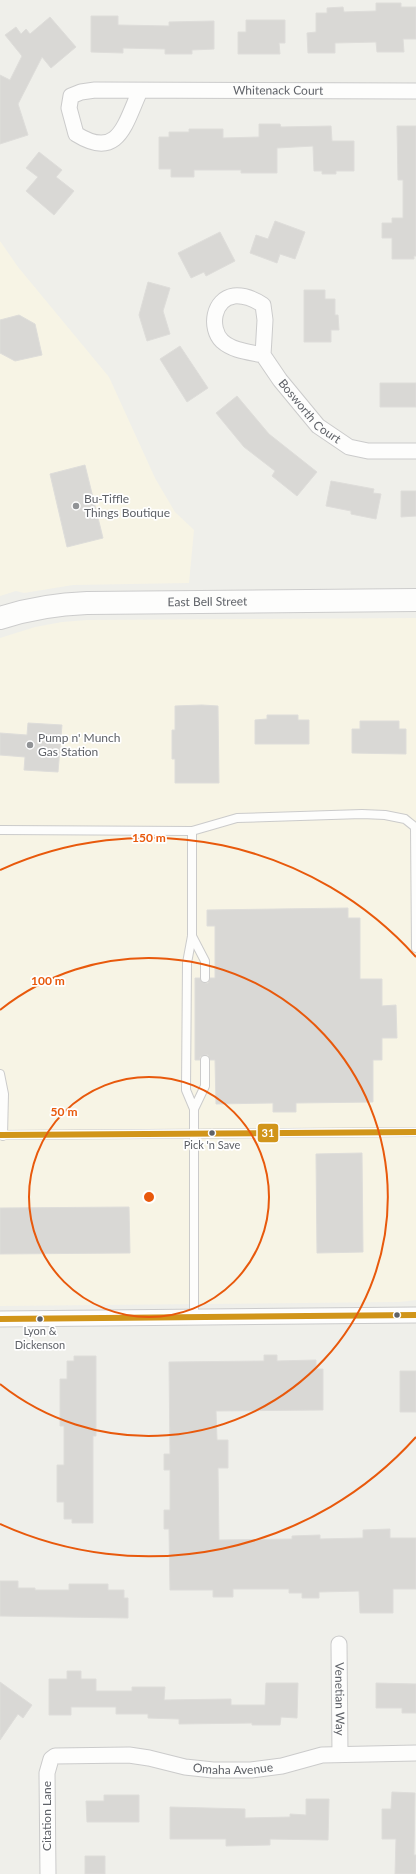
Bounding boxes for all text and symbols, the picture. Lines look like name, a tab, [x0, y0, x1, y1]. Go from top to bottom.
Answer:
street label: Whitenack Court	[233, 82, 324, 98]
street label: Bosworth Court	[275, 376, 345, 447]
place label: Bu-Tiffle Things Boutique	[84, 491, 170, 520]
marker: Bu-Tiffle Things Boutique	[71, 501, 81, 511]
street label: East Bell Street	[167, 594, 248, 609]
place label: Pump n' Munch Gas Station	[38, 730, 120, 759]
marker: Pump n' Munch Gas Station	[25, 740, 35, 750]
text: 150 m	[132, 830, 166, 845]
text: 100 m	[31, 973, 65, 988]
text: 50 m	[51, 1104, 77, 1119]
line badge: 31	[257, 1123, 279, 1143]
text: 31	[262, 1126, 274, 1139]
marker: Pick 'n Save	[207, 1128, 217, 1138]
place label: Pick 'n Save	[184, 1138, 241, 1151]
centre of rings	[142, 1190, 156, 1204]
unlabelled marker	[392, 1310, 402, 1320]
marker: Lyon & Dickenson	[35, 1314, 45, 1324]
place label: Lyon & Dickenson	[15, 1324, 65, 1351]
street label: Venetian Way	[332, 1662, 348, 1737]
street label: Omaha Avenue	[192, 1759, 274, 1777]
street label: Citation Lane	[39, 1781, 54, 1851]

